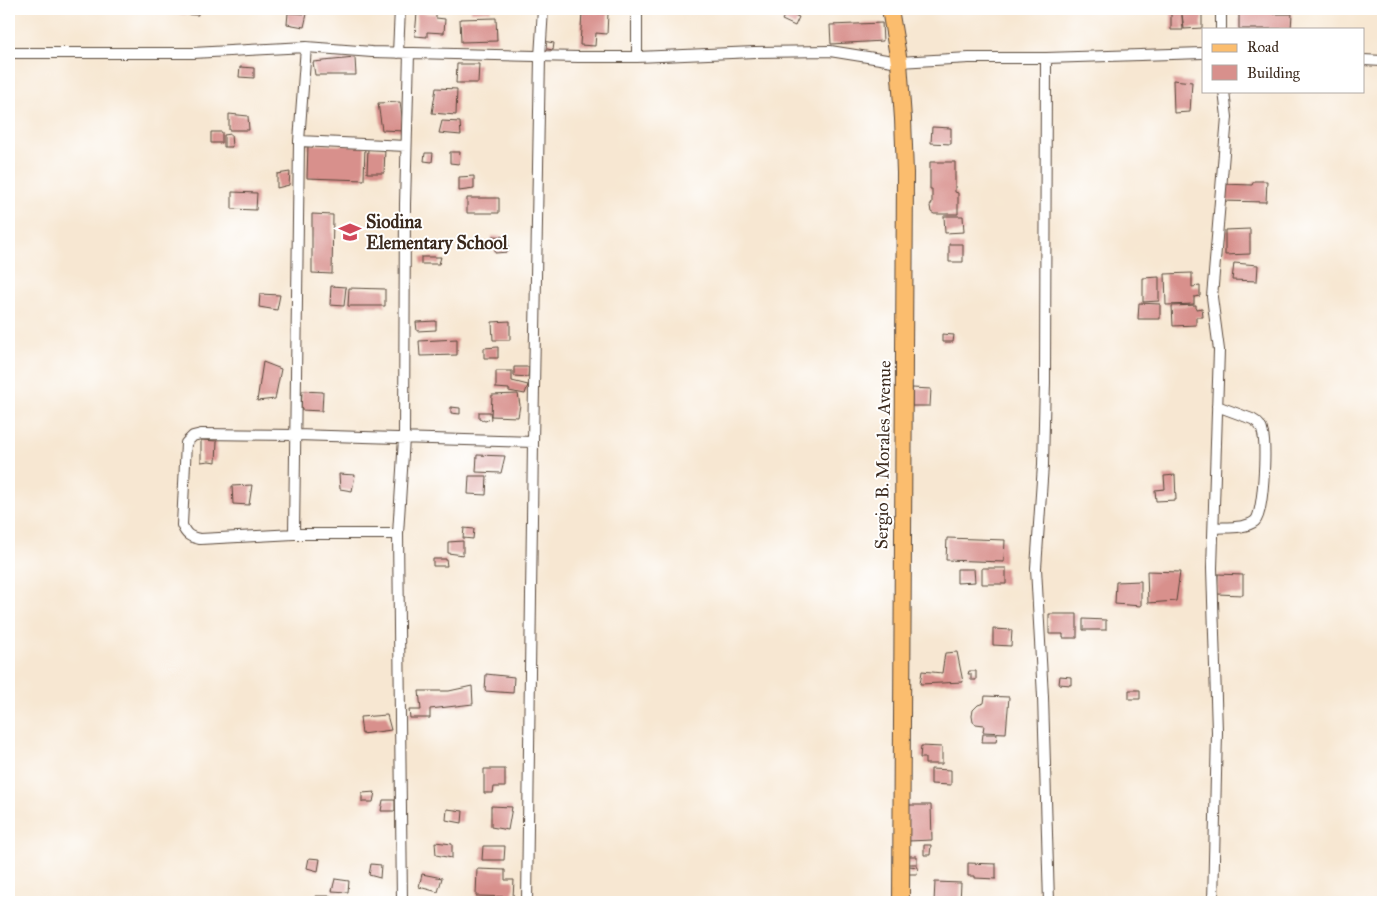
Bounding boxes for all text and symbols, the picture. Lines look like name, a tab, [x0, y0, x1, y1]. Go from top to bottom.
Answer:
legend	[1202, 28, 1364, 92]
text: Road	[1247, 38, 1279, 56]
text: Building	[1247, 64, 1301, 82]
place label: Siodina Elementary School	[366, 211, 509, 255]
school or university icon: Siodina Elementary School	[337, 219, 363, 245]
street label: Sergio B. Morales Avenue	[870, 360, 897, 550]

